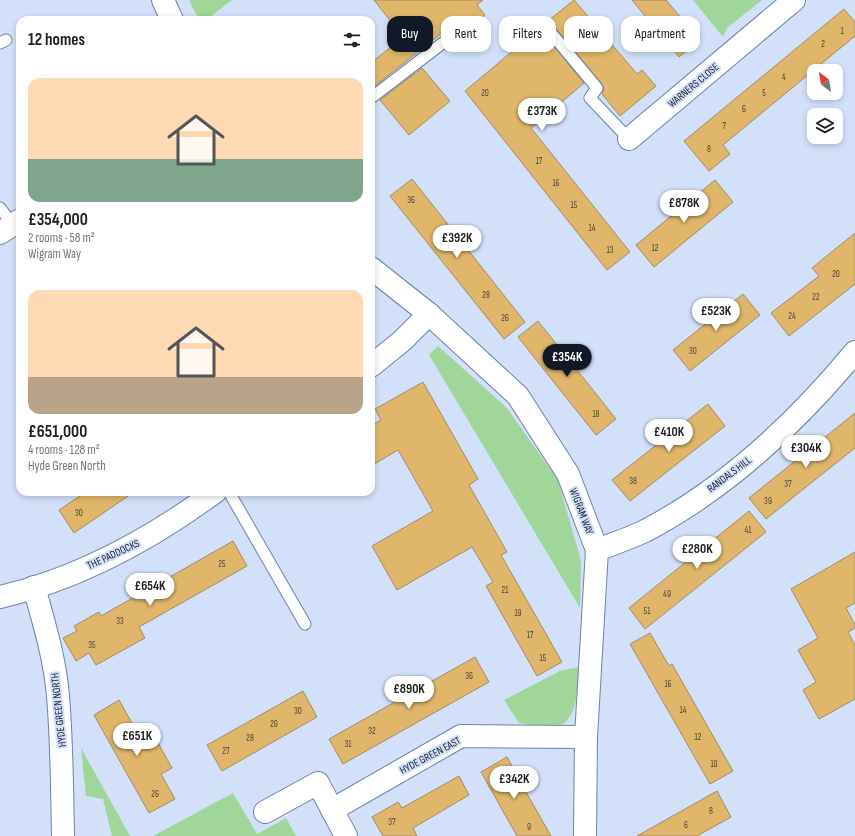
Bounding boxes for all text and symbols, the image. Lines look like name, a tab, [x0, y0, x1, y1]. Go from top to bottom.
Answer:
chip: Buy	[387, 16, 433, 52]
chip: Rent	[441, 16, 491, 52]
chip: Filters	[499, 16, 556, 52]
chip: New	[564, 16, 613, 52]
chip: Apartment	[621, 16, 700, 52]
house number: 1	[840, 26, 844, 37]
icon: filters	[341, 29, 363, 51]
text: 12 homes	[28, 30, 85, 50]
house number: 2	[821, 39, 825, 50]
street label: WARNERS CLOSE	[665, 60, 721, 110]
north arrow	[807, 64, 843, 100]
map controls	[807, 64, 843, 144]
house number: 4	[782, 72, 786, 83]
house number: 20	[481, 88, 489, 99]
house number: 5	[762, 88, 766, 99]
pin: £373K	[514, 98, 570, 132]
text: £373K	[527, 103, 557, 119]
icon: home	[160, 104, 232, 176]
house number: 6	[742, 104, 746, 115]
button: layers	[807, 108, 843, 144]
house number: 7	[722, 121, 726, 132]
house number: 8	[707, 144, 711, 155]
house number: 17	[536, 156, 543, 167]
house number: 16	[552, 178, 560, 189]
pin: £878K	[656, 190, 712, 224]
house number: 36	[407, 195, 415, 206]
text: £878K	[669, 195, 699, 211]
house number: 15	[571, 200, 578, 211]
text: £354,000	[28, 210, 88, 230]
house number: 14	[589, 223, 596, 234]
pin: £392K	[429, 225, 485, 259]
text: 2 rooms · 58 m²	[28, 230, 95, 246]
text: £392K	[442, 230, 472, 246]
house number: 12	[652, 243, 659, 254]
house number: 13	[607, 245, 614, 256]
text: Wigram Way	[28, 246, 81, 262]
house number: 20	[832, 269, 840, 280]
house number: 28	[482, 290, 490, 301]
house number: 22	[812, 292, 820, 303]
pin: £523K	[688, 298, 744, 332]
text: £523K	[701, 303, 731, 319]
house number: 24	[788, 311, 796, 322]
house number: 26	[501, 313, 509, 324]
icon: home	[160, 316, 232, 388]
pin: £354K	[539, 344, 595, 378]
house number: 30	[689, 346, 697, 357]
text: £354K	[552, 349, 582, 365]
house number: 18	[592, 409, 600, 420]
pin: £410K	[641, 419, 697, 453]
text: £651,000	[28, 422, 87, 442]
text: £410K	[654, 424, 684, 440]
pin: £304K	[778, 435, 834, 469]
text: £304K	[790, 440, 822, 456]
text: 4 rooms · 128 m²	[28, 442, 100, 458]
street label: RANDALS HILL	[705, 454, 754, 495]
text: Hyde Green North	[28, 458, 106, 474]
house number: 38	[629, 476, 637, 487]
house number: 37	[784, 479, 792, 490]
street label: WIGRAM WAY	[567, 486, 596, 537]
house number: 39	[764, 496, 772, 507]
house number: 30	[75, 508, 83, 519]
house number: 41	[745, 525, 752, 536]
street label: THE PADDOCKS	[85, 536, 142, 572]
pin: £280K	[669, 536, 725, 570]
text: £280K	[681, 541, 713, 557]
house number: 25	[218, 559, 226, 570]
pin: £654K	[122, 573, 178, 607]
text: £654K	[135, 578, 165, 594]
house number: 21	[502, 585, 509, 596]
house number: 49	[663, 589, 671, 600]
house number: 51	[644, 606, 651, 617]
house number: 19	[514, 608, 522, 619]
house number: 33	[116, 616, 124, 627]
house number: 17	[527, 630, 534, 641]
house number: 35	[88, 640, 96, 651]
house number: 15	[540, 653, 547, 664]
house number: 36	[465, 671, 473, 682]
street label: HYDE GREEN NORTH	[48, 672, 69, 748]
pin: £890K	[381, 676, 437, 710]
house number: 16	[664, 679, 672, 690]
text: £890K	[393, 681, 425, 697]
house number: 14	[680, 705, 687, 716]
house number: 30	[294, 706, 302, 717]
house number: 29	[270, 719, 278, 730]
pin: £651K	[109, 723, 165, 757]
house number: 32	[368, 726, 376, 737]
text: £651K	[122, 728, 152, 744]
house number: 12	[695, 732, 702, 743]
house number: 28	[246, 733, 254, 744]
street label: HYDE GREEN EAST	[398, 734, 463, 777]
house number: 31	[345, 739, 352, 750]
house number: 27	[222, 746, 230, 757]
house number: 10	[710, 759, 718, 770]
pin: £342K	[486, 766, 542, 800]
text: £342K	[499, 771, 529, 787]
house number: 26	[151, 789, 159, 800]
house number: 8	[709, 806, 713, 817]
house number: 37	[388, 817, 396, 828]
house number: 6	[684, 820, 688, 831]
house number: 9	[527, 822, 531, 833]

